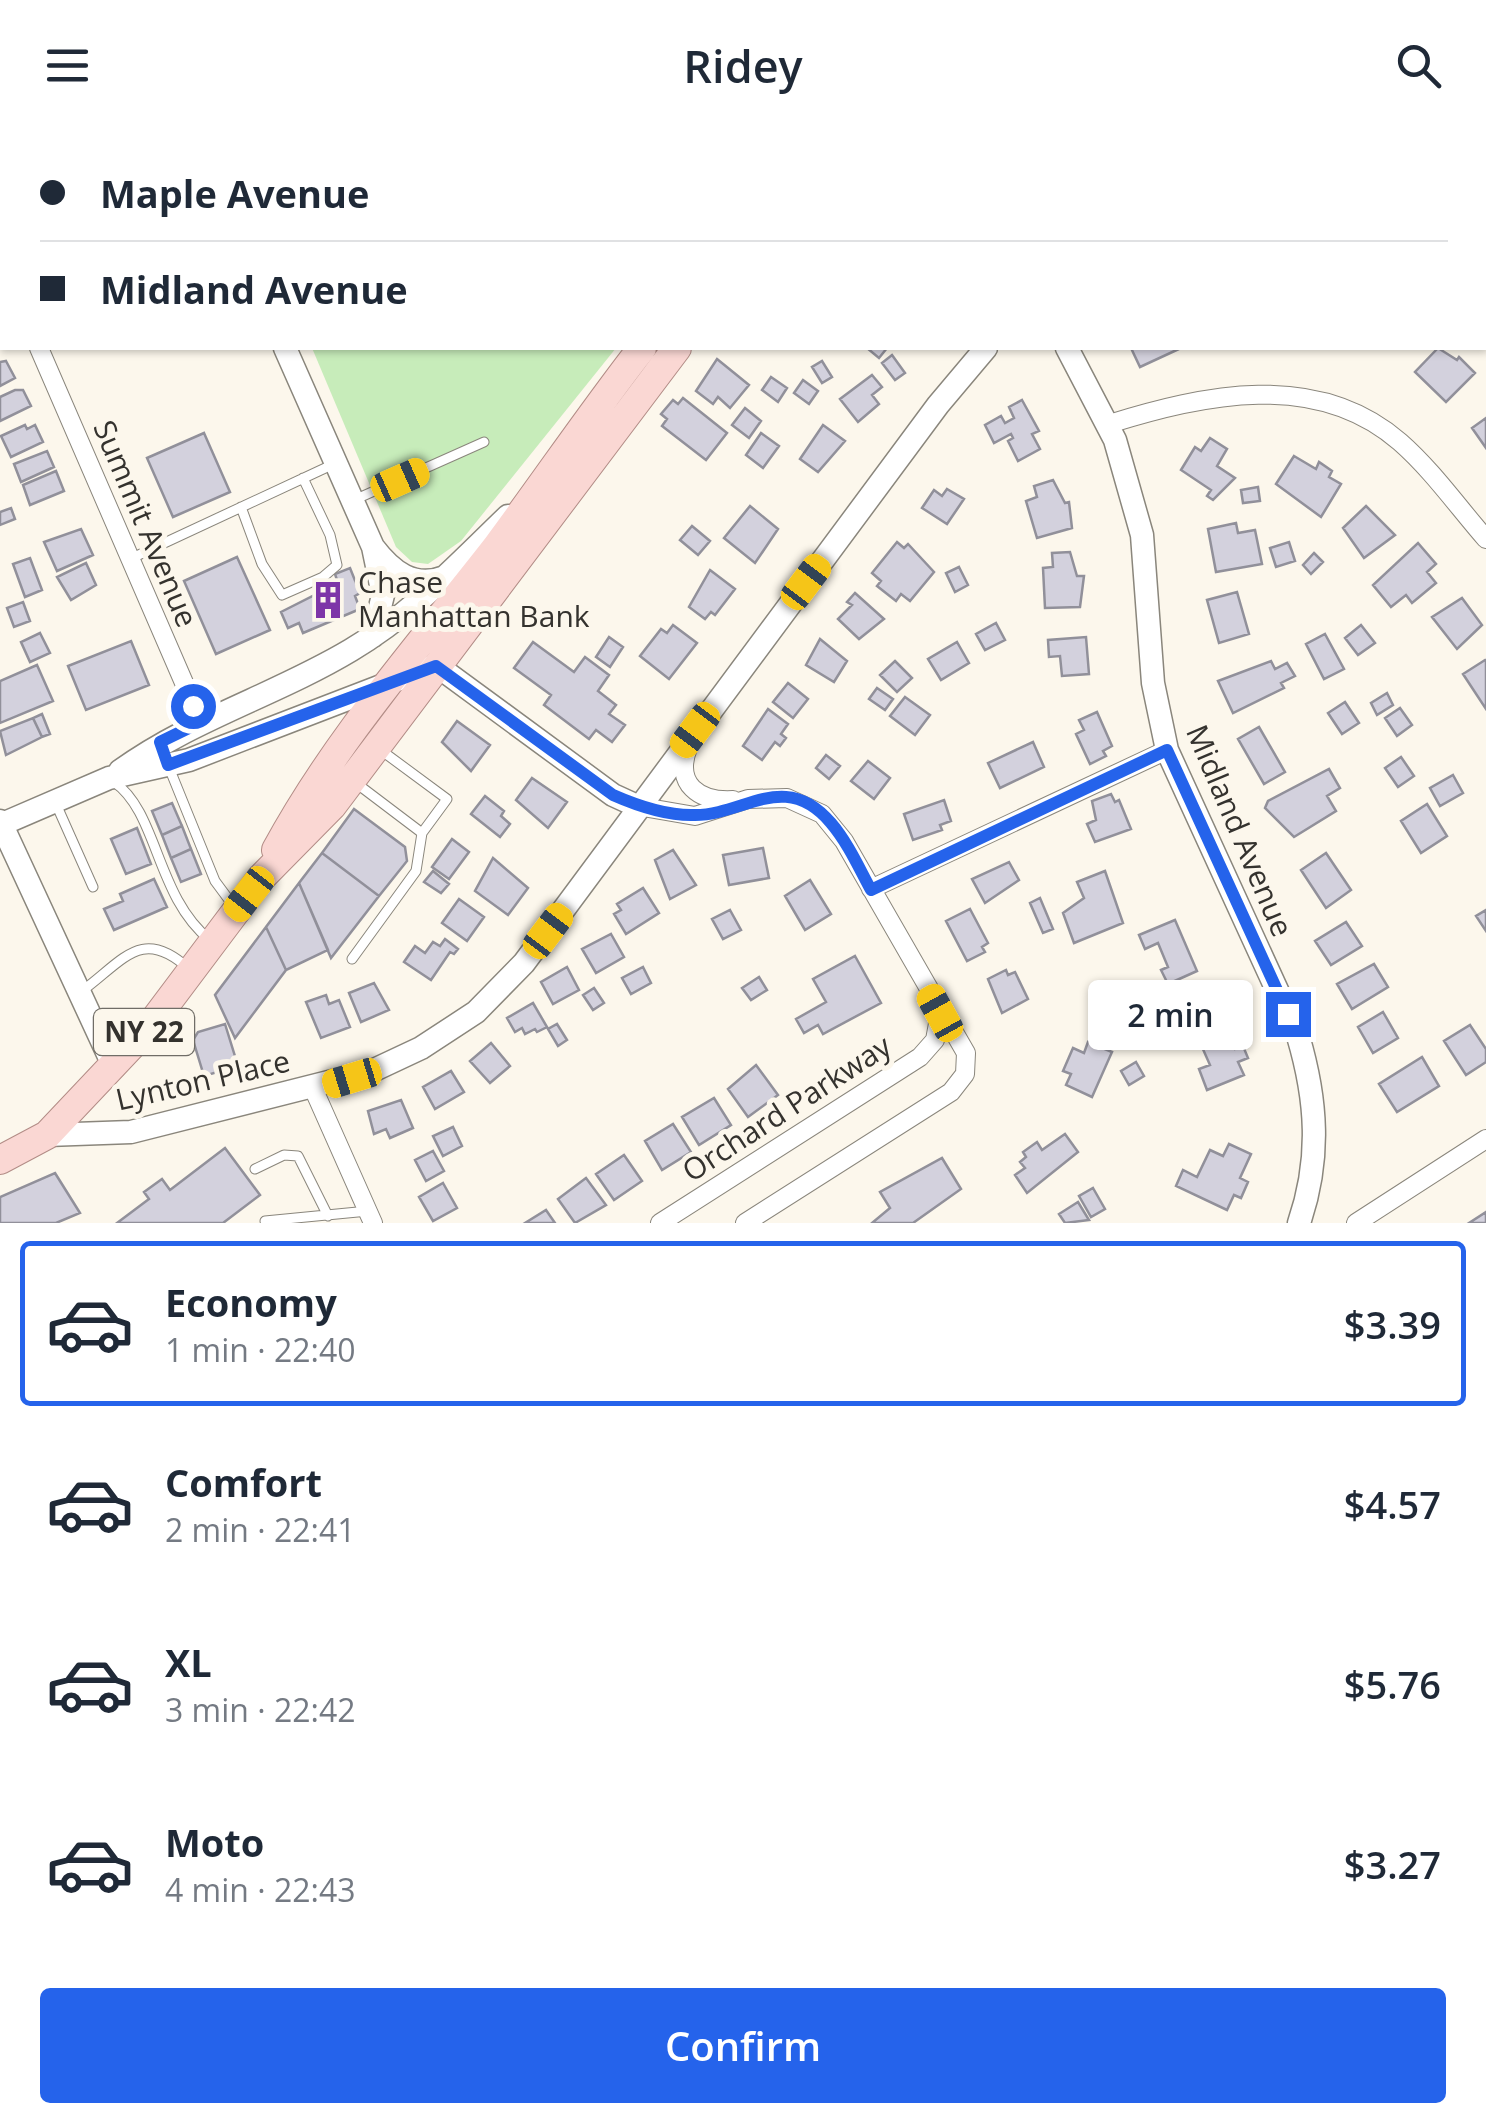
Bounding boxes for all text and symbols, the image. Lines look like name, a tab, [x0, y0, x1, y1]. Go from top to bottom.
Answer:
text: Ridey	[683, 35, 803, 96]
icon: menu	[40, 38, 95, 93]
icon: search	[1391, 38, 1446, 93]
text: Maple Avenue	[100, 167, 369, 219]
text: Midland Avenue	[100, 263, 408, 315]
street label: Summit Avenue	[84, 414, 208, 633]
car	[366, 454, 434, 506]
car	[776, 549, 836, 615]
place label: Chase Manhattan Bank	[358, 561, 590, 636]
building icon: Chase Manhattan Bank	[307, 579, 349, 621]
route start	[171, 684, 216, 729]
car	[665, 697, 725, 763]
street label: Midland Avenue	[1177, 718, 1303, 943]
car	[219, 861, 279, 927]
car	[518, 898, 578, 964]
car	[912, 979, 968, 1047]
callout: 2 min	[1088, 979, 1253, 1049]
route end	[1266, 992, 1311, 1037]
text: 2 min	[1127, 993, 1214, 1036]
road number: NY 22	[94, 1009, 194, 1055]
street label: Orchard Parkway	[674, 1024, 899, 1191]
street label: Lynton Place	[112, 1040, 294, 1119]
car	[319, 1055, 385, 1101]
text: Economy	[165, 1276, 337, 1328]
icon: car	[45, 1279, 135, 1369]
text: $3.39	[1344, 1298, 1441, 1350]
text: 1 min · 22:40	[165, 1328, 356, 1371]
text: Comfort	[165, 1456, 322, 1508]
icon: car	[45, 1459, 135, 1549]
text: $4.57	[1344, 1478, 1441, 1530]
text: 2 min · 22:41	[165, 1508, 356, 1551]
text: XL	[165, 1636, 212, 1688]
icon: car	[45, 1639, 135, 1729]
text: $5.76	[1344, 1658, 1441, 1710]
text: 3 min · 22:42	[165, 1688, 356, 1731]
text: Moto	[165, 1816, 264, 1868]
icon: car	[45, 1819, 135, 1909]
text: $3.27	[1344, 1838, 1441, 1890]
text: 4 min · 22:43	[165, 1868, 356, 1911]
button: Confirm	[40, 1988, 1446, 2103]

